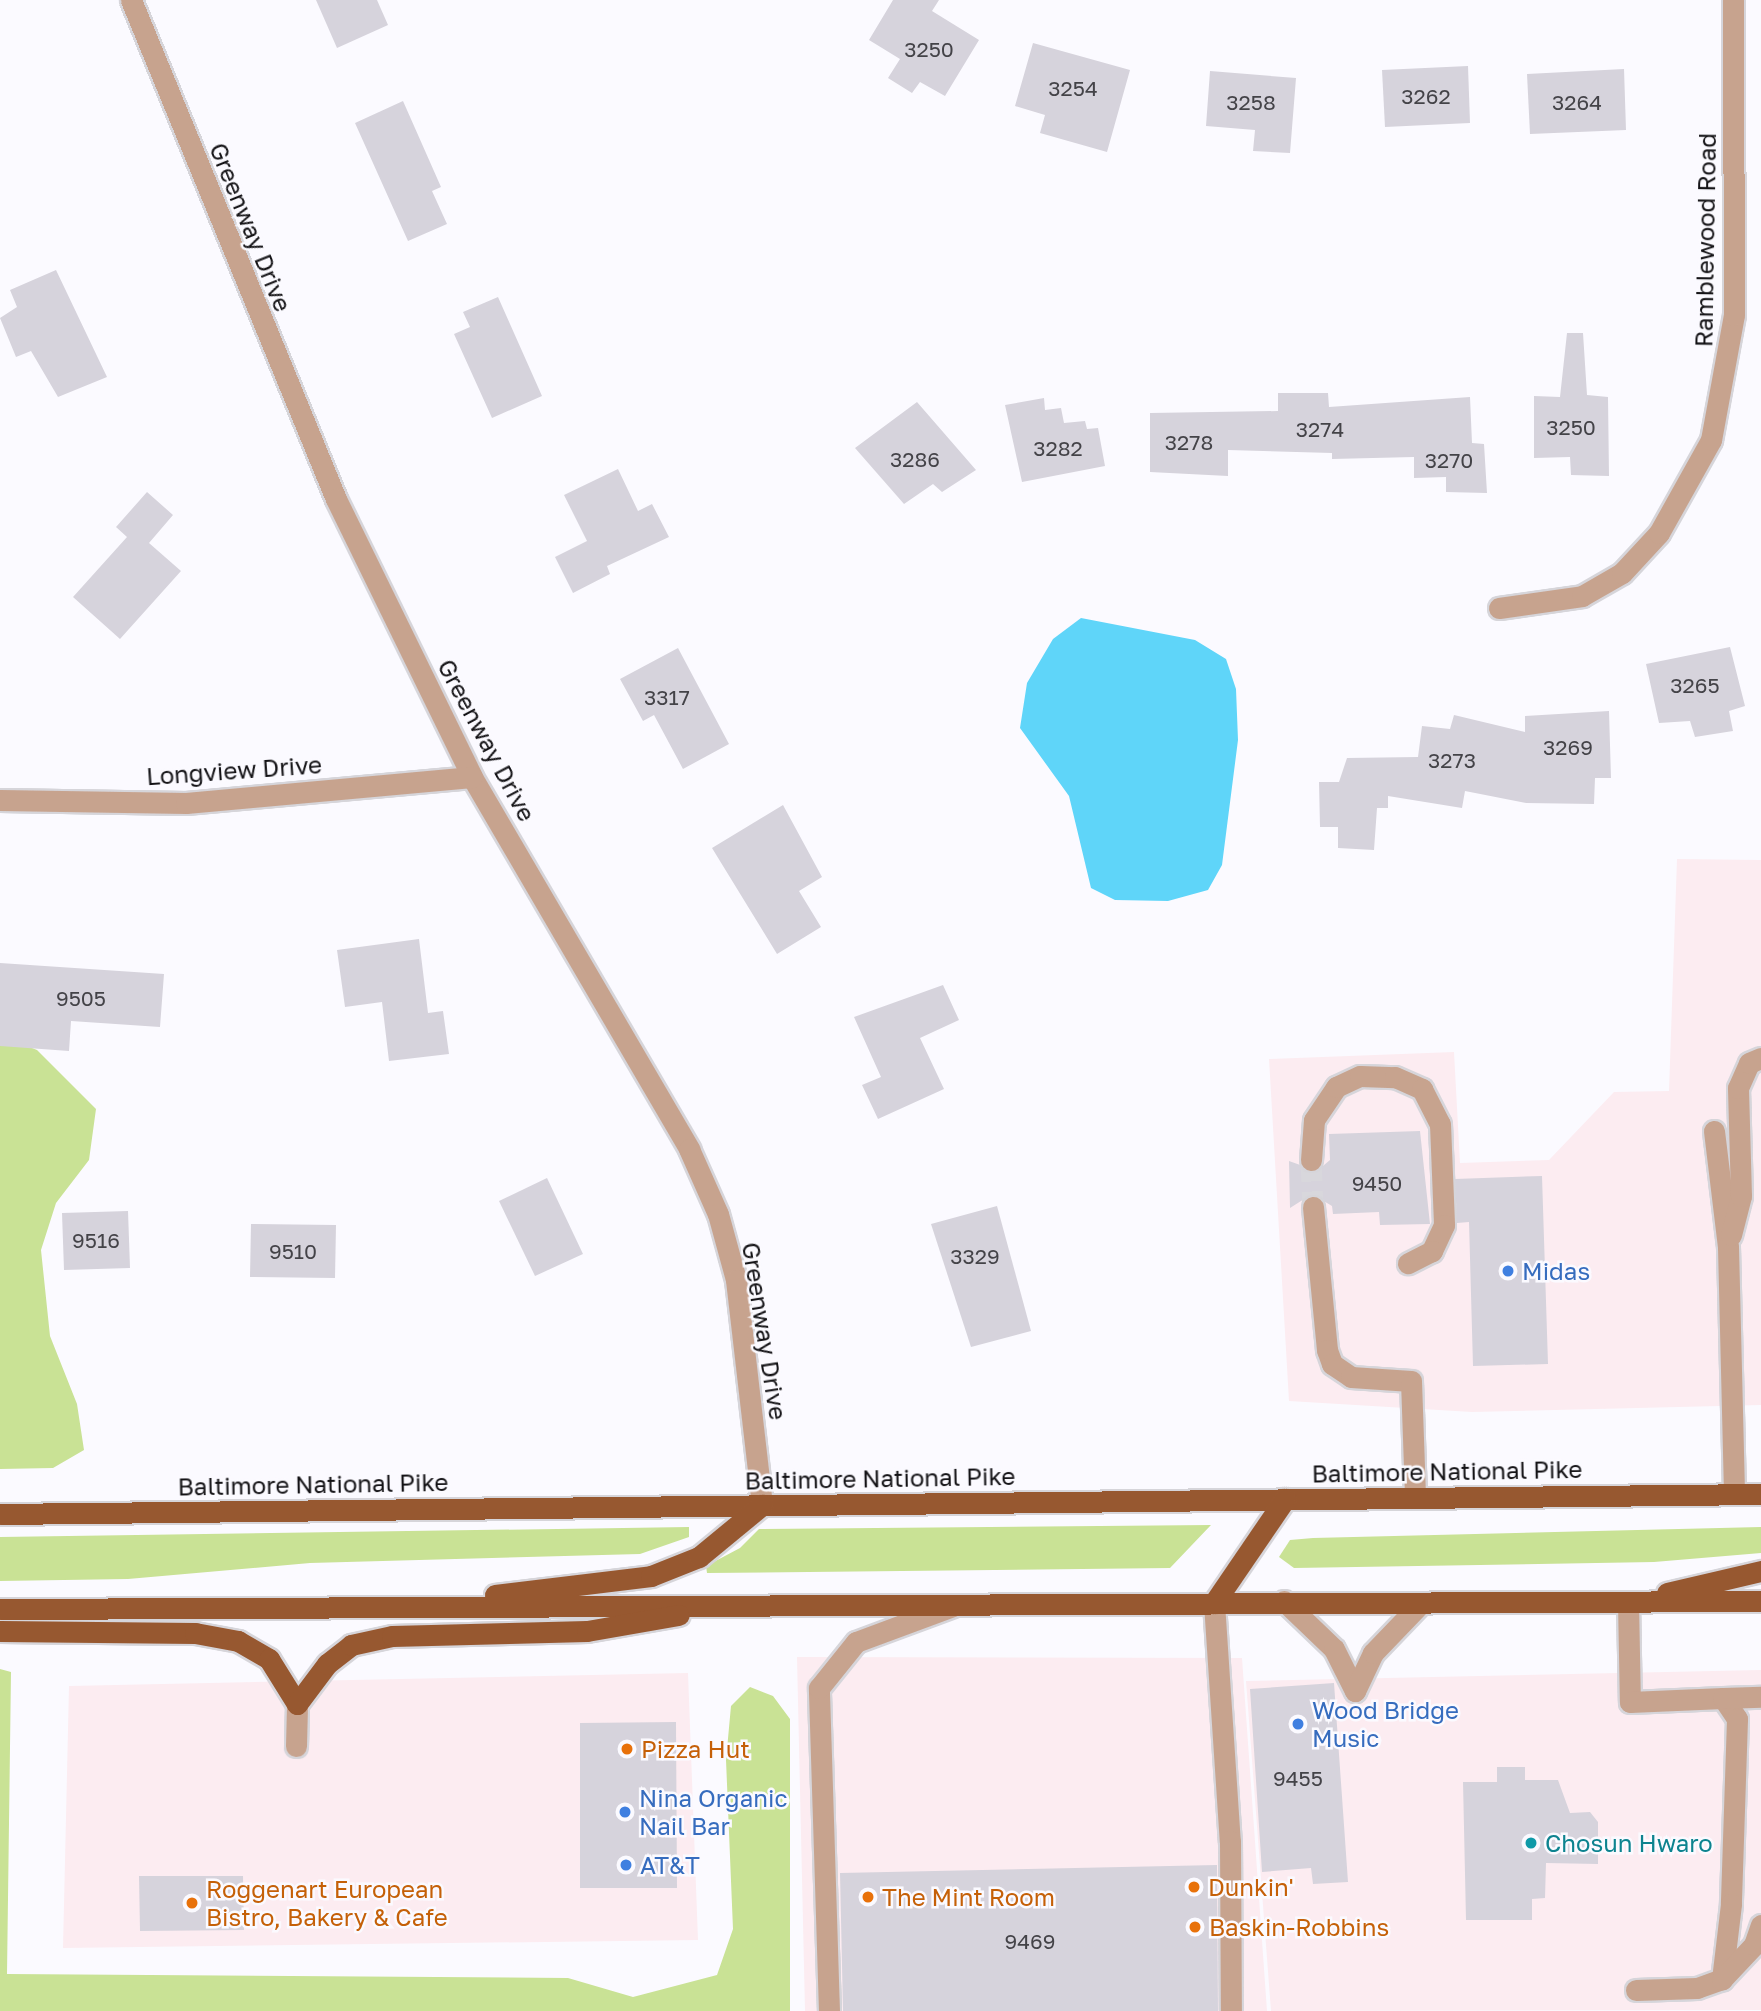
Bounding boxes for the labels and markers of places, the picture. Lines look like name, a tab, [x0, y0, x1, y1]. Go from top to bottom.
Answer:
place label: Midas	[1522, 1257, 1590, 1285]
marker: Midas	[1500, 1263, 1516, 1279]
place label: Wood Bridge Music	[1312, 1696, 1459, 1752]
marker: Wood Bridge Music	[1290, 1716, 1306, 1732]
place label: Pizza Hut	[641, 1735, 750, 1763]
marker: Pizza Hut	[619, 1741, 635, 1757]
place label: Nina Organic Nail Bar	[639, 1784, 787, 1840]
marker: Nina Organic Nail Bar	[617, 1804, 633, 1820]
place label: Chosun Hwaro	[1545, 1829, 1713, 1857]
marker: Chosun Hwaro	[1523, 1835, 1539, 1851]
place label: AT&T	[640, 1851, 700, 1879]
marker: AT&T	[618, 1857, 634, 1873]
place label: Dunkin'	[1208, 1873, 1294, 1901]
place label: Roggenart European Bistro, Bakery & Cafe	[206, 1875, 448, 1931]
marker: Dunkin'	[1186, 1879, 1202, 1895]
place label: The Mint Room	[882, 1883, 1055, 1911]
marker: The Mint Room	[860, 1889, 876, 1905]
marker: Roggenart European Bistro, Bakery & Cafe	[184, 1895, 200, 1911]
place label: Baskin-Robbins	[1209, 1913, 1389, 1941]
marker: Baskin-Robbins	[1187, 1919, 1203, 1935]

